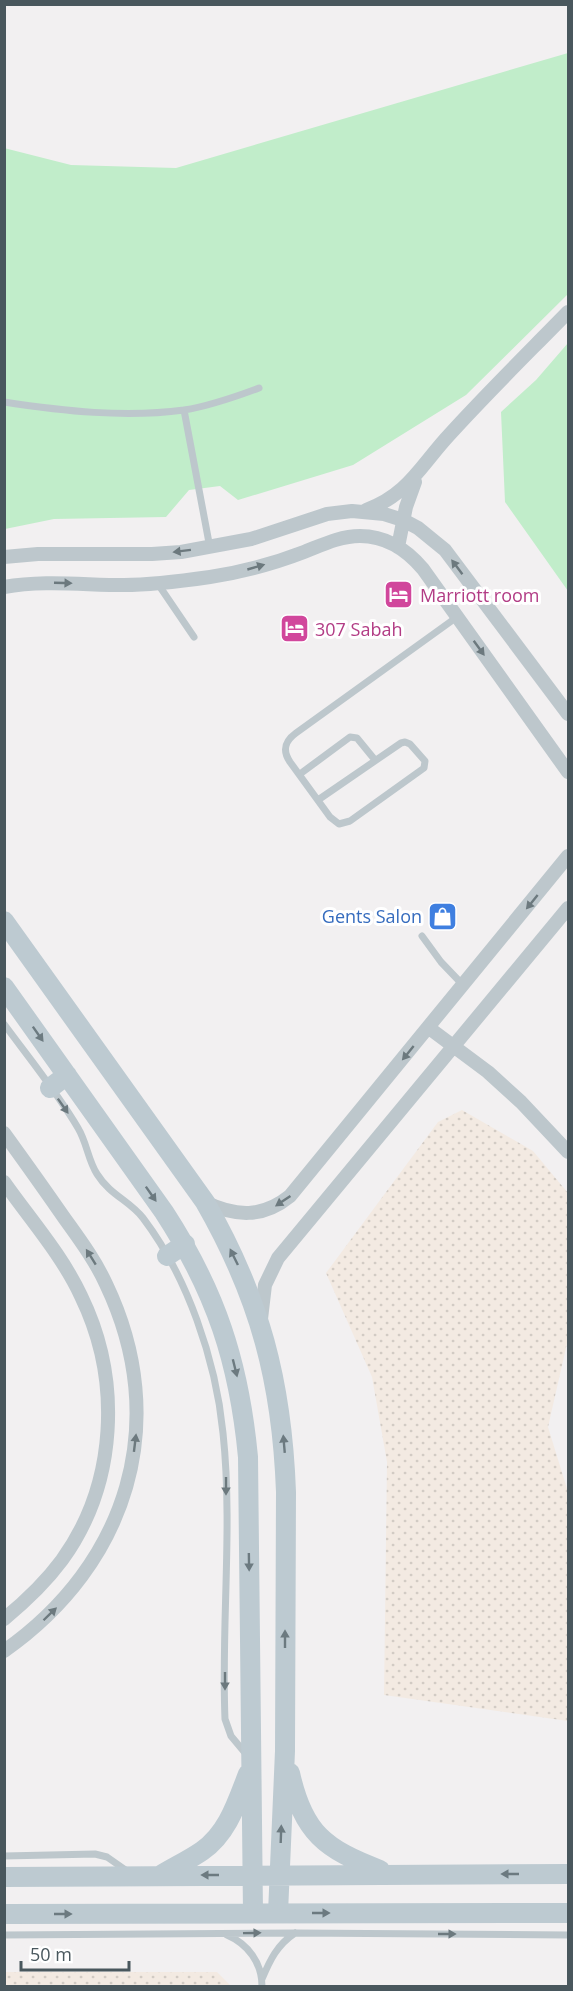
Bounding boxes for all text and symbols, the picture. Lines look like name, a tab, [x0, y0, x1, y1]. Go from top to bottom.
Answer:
one-way arrow	[173, 547, 192, 556]
one-way arrow	[452, 559, 464, 574]
one-way arrow	[247, 562, 265, 572]
one-way arrow	[53, 578, 72, 588]
hotel icon: Marriott room	[383, 579, 415, 611]
place label: Marriott room	[420, 583, 539, 607]
hotel icon: 307 Sabah	[278, 613, 310, 645]
place label: 307 Sabah	[315, 617, 402, 641]
one-way arrow	[473, 639, 485, 655]
one-way arrow	[525, 894, 538, 910]
shop icon: Gents Salon	[427, 900, 459, 932]
place label: Gents Salon	[322, 904, 422, 928]
one-way arrow	[32, 1026, 44, 1042]
one-way arrow	[402, 1045, 415, 1061]
one-way arrow	[57, 1098, 68, 1114]
one-way arrow	[145, 1185, 157, 1201]
one-way arrow	[275, 1195, 291, 1207]
one-way arrow	[229, 1248, 238, 1265]
one-way arrow	[86, 1249, 97, 1265]
one-way arrow	[230, 1359, 240, 1377]
one-way arrow	[130, 1433, 139, 1452]
one-way arrow	[279, 1435, 289, 1454]
one-way arrow	[221, 1477, 231, 1496]
one-way arrow	[244, 1552, 254, 1571]
one-way arrow	[42, 1607, 57, 1621]
one-way arrow	[280, 1630, 290, 1649]
one-way arrow	[220, 1672, 230, 1691]
one-way arrow	[277, 1824, 286, 1843]
one-way arrow	[501, 1869, 520, 1879]
one-way arrow	[201, 1871, 220, 1880]
one-way arrow	[311, 1908, 330, 1918]
one-way arrow	[53, 1909, 72, 1919]
one-way arrow	[242, 1928, 261, 1938]
one-way arrow	[437, 1929, 456, 1939]
scale bar	[21, 1934, 129, 1972]
text: 50 m	[30, 1942, 72, 1966]

